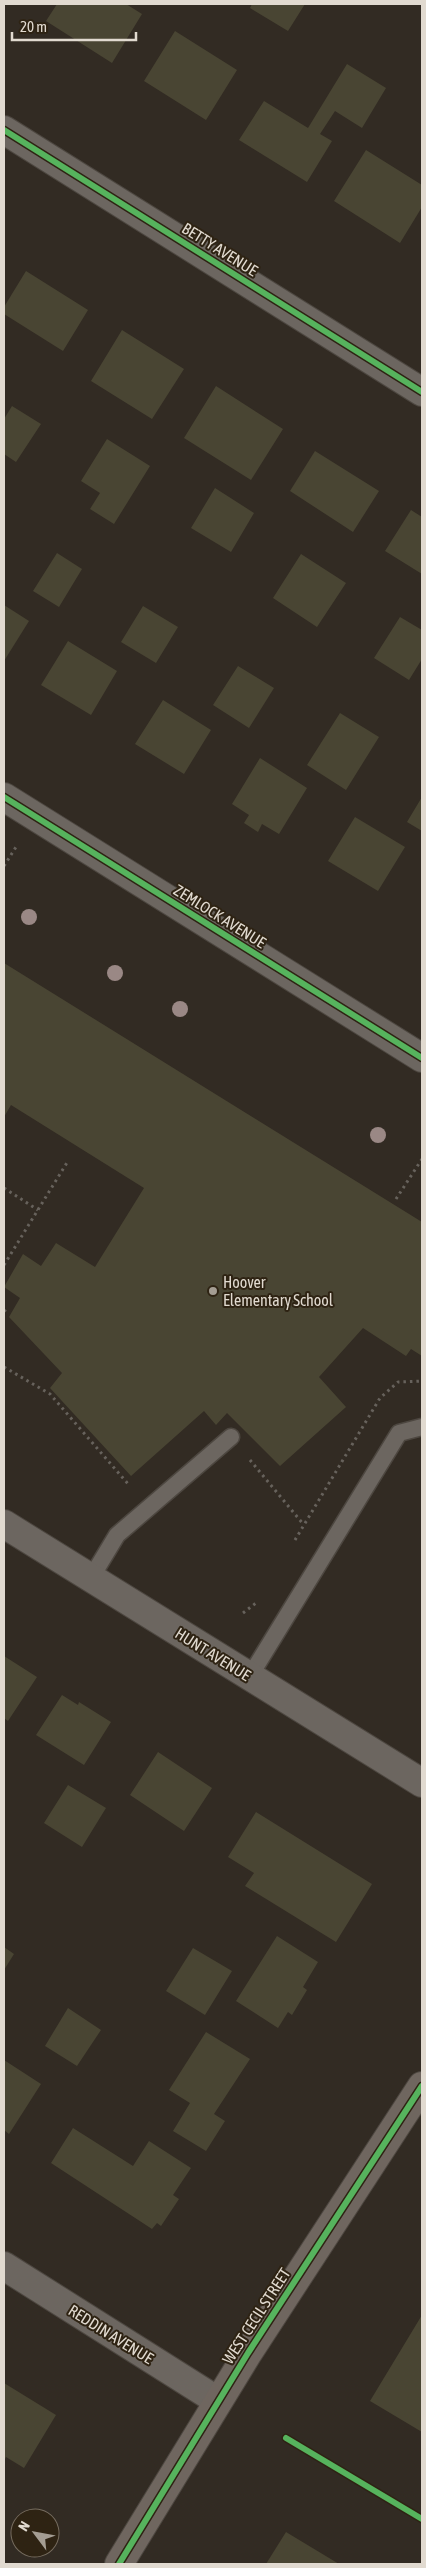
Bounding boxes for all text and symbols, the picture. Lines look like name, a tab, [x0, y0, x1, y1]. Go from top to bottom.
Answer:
scale bar	[12, 10, 136, 42]
text: 20 m	[20, 18, 47, 35]
street label: BETTY AVENUE	[179, 219, 261, 279]
street label: ZEMLOCK AVENUE	[171, 881, 269, 952]
place label: Hoover Elementary School	[223, 1273, 334, 1310]
marker: Hoover Elementary School	[207, 1285, 219, 1297]
street label: HUNT AVENUE	[172, 1624, 254, 1684]
street label: WEST CECIL STREET	[218, 2265, 294, 2367]
street label: REDDIN AVENUE	[65, 2301, 157, 2367]
north arrow	[10, 2508, 60, 2558]
text: N	[15, 2518, 33, 2534]

